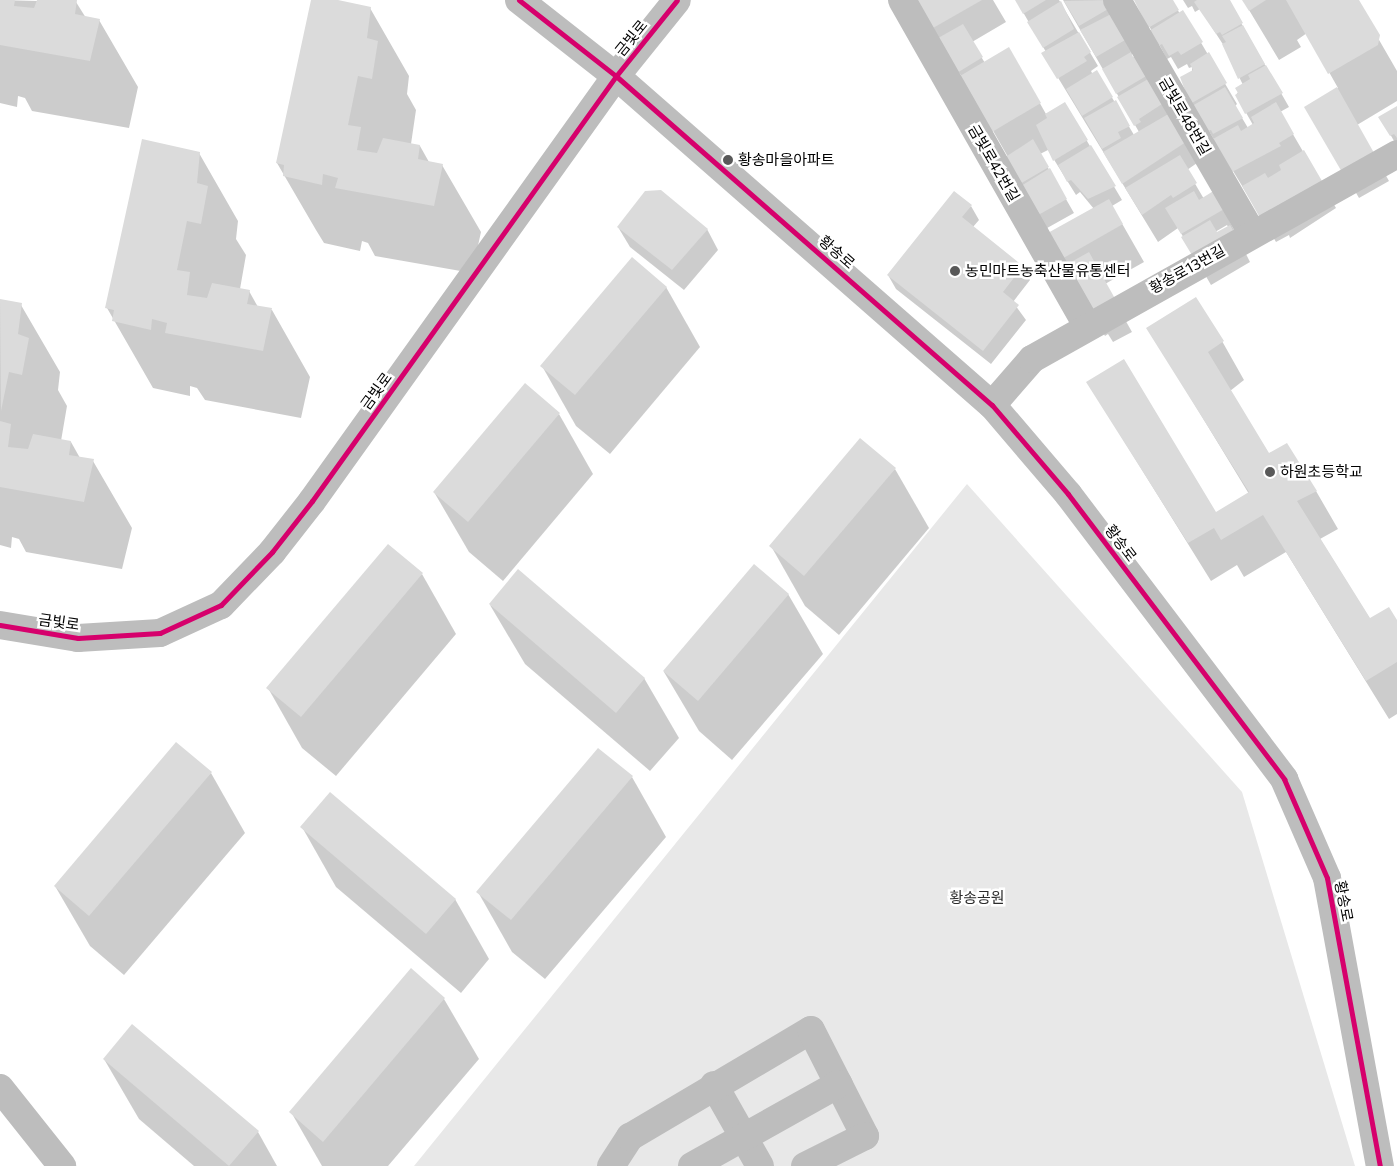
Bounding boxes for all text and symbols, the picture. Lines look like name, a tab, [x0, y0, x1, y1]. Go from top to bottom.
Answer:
street label: 금빛로	[611, 16, 651, 60]
street label: 금빛로48번길	[1155, 74, 1215, 158]
street label: 금빛로42번길	[965, 121, 1023, 205]
place label: 황송마을아파트	[738, 151, 835, 169]
marker: 황송마을아파트	[722, 154, 734, 166]
street label: 황송로	[815, 232, 859, 272]
street label: 황송로13번길	[1146, 241, 1228, 297]
place label: 농민마트농축산물유통센터	[965, 262, 1131, 280]
marker: 농민마트농축산물유통센터	[949, 265, 961, 277]
street label: 금빛로	[357, 369, 395, 413]
place label: 하원초등학교	[1280, 463, 1363, 481]
marker: 하원초등학교	[1264, 466, 1276, 478]
street label: 황송로	[1101, 521, 1141, 565]
street label: 금빛로	[37, 610, 81, 634]
street label: 황송로	[1331, 879, 1357, 923]
park label: 황송공원	[949, 889, 1005, 907]

